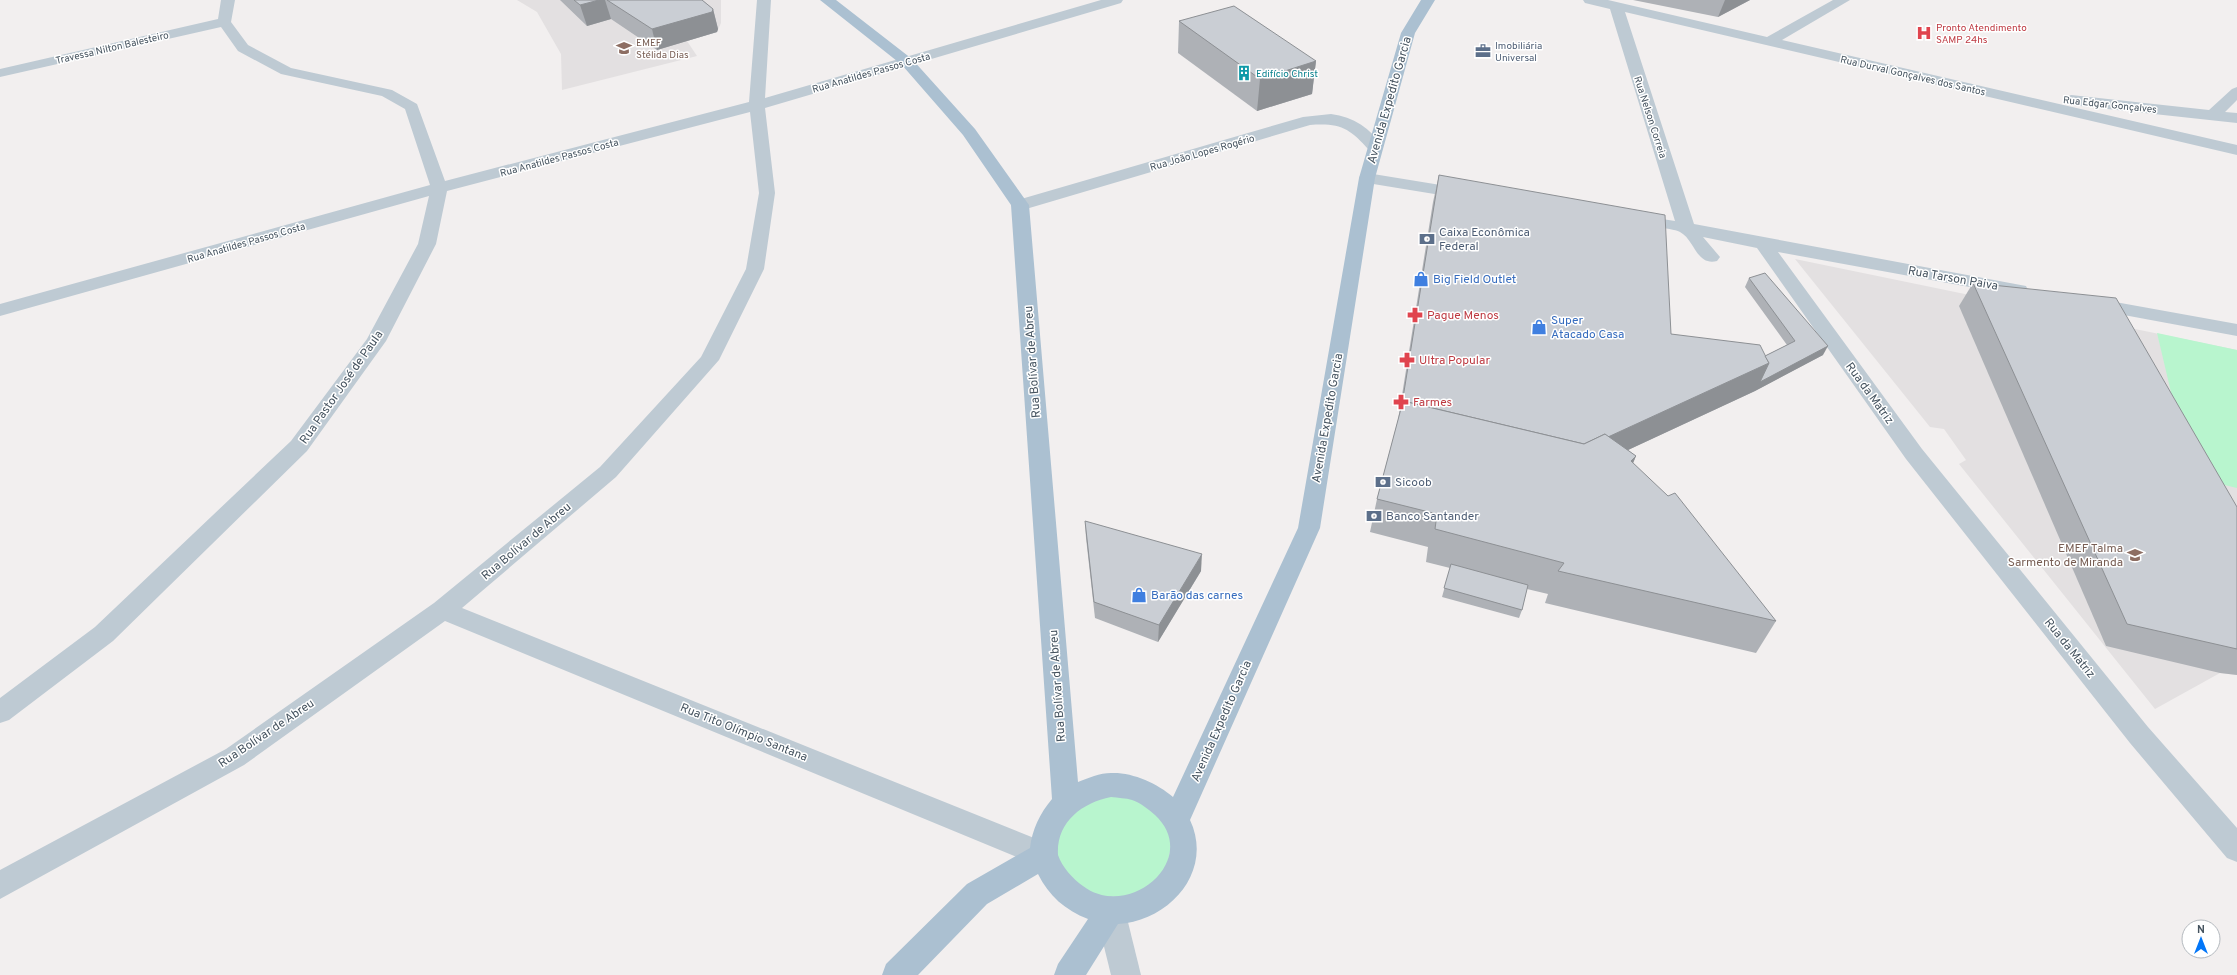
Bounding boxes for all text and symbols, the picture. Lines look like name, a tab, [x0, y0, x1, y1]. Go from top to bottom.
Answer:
place label: Pronto Atendimento SAMP 24hs	[1936, 22, 2027, 47]
hospital icon: Pronto Atendimento SAMP 24hs	[1915, 24, 1933, 42]
street label: Travessa Nilton Balesteiro	[54, 29, 171, 68]
street label: Avenida Expedito Garcia	[1364, 35, 1416, 166]
place label: EMEF Stélida Dias	[636, 37, 689, 62]
school or university icon: EMEF Stélida Dias	[615, 39, 633, 57]
place label: Imobiliária Universal	[1495, 40, 1542, 65]
office icon: Imobiliária Universal	[1474, 42, 1492, 60]
street label: Rua Anatildes Passos Costa	[811, 50, 932, 97]
street label: Rua Durval Gonçalves dos Santos	[1839, 53, 1987, 100]
building icon: Edifício Christ	[1235, 64, 1253, 82]
place label: Edifício Christ	[1256, 68, 1318, 81]
street label: Rua Nelson Correia	[1630, 75, 1669, 160]
street label: Rua Edgar Gonçalves	[2062, 94, 2158, 117]
street label: Rua João Lopes Rogério	[1149, 132, 1257, 175]
street label: Rua Anatildes Passos Costa	[499, 136, 620, 181]
street label: Rua Anatildes Passos Costa	[186, 220, 307, 267]
place label: Caixa Econômica Federal	[1439, 225, 1530, 255]
bank icon: Caixa Econômica Federal	[1418, 230, 1436, 248]
street label: Rua Tarson Paiva	[1907, 263, 1999, 295]
shop icon: Big Field Outlet	[1412, 270, 1430, 288]
place label: Big Field Outlet	[1433, 272, 1516, 288]
street label: Rua Bolívar de Abreu	[1021, 305, 1045, 419]
pharmacy icon: Pague Menos	[1406, 306, 1424, 324]
place label: Pague Menos	[1427, 308, 1499, 324]
place label: Super Atacado Casa	[1551, 313, 1624, 343]
shop icon: Super Atacado Casa	[1530, 318, 1548, 336]
street label: Rua Pastor José de Paula	[296, 328, 387, 448]
pharmacy icon: Ultra Popular	[1398, 351, 1416, 369]
street label: Avenida Expedito Garcia	[1309, 352, 1347, 484]
place label: Ultra Popular	[1419, 353, 1490, 369]
street label: Rua da Matriz	[1841, 359, 1897, 428]
pharmacy icon: Farmes	[1392, 393, 1410, 411]
place label: Farmes	[1413, 395, 1452, 411]
bank icon: Sicoob	[1374, 473, 1392, 491]
place label: Sicoob	[1395, 475, 1432, 491]
street label: Rua Bolívar de Abreu	[478, 499, 575, 584]
bank icon: Banco Santander	[1365, 507, 1383, 525]
place label: Banco Santander	[1386, 509, 1479, 525]
place label: EMEF Talma Sarmento de Miranda	[2008, 541, 2123, 571]
school or university icon: EMEF Talma Sarmento de Miranda	[2126, 546, 2144, 564]
shop icon: Barão das carnes	[1130, 586, 1148, 604]
place label: Barão das carnes	[1151, 588, 1243, 604]
street label: Rua da Matriz	[2040, 615, 2098, 682]
street label: Rua Bolívar de Abreu	[1046, 629, 1070, 743]
street label: Avenida Expedito Garcia	[1188, 658, 1256, 785]
street label: Rua Bolívar de Abreu	[215, 696, 318, 772]
street label: Rua Tito Olímpio Santana	[678, 700, 810, 766]
north arrow	[2181, 919, 2221, 959]
text: N	[2197, 923, 2205, 937]

